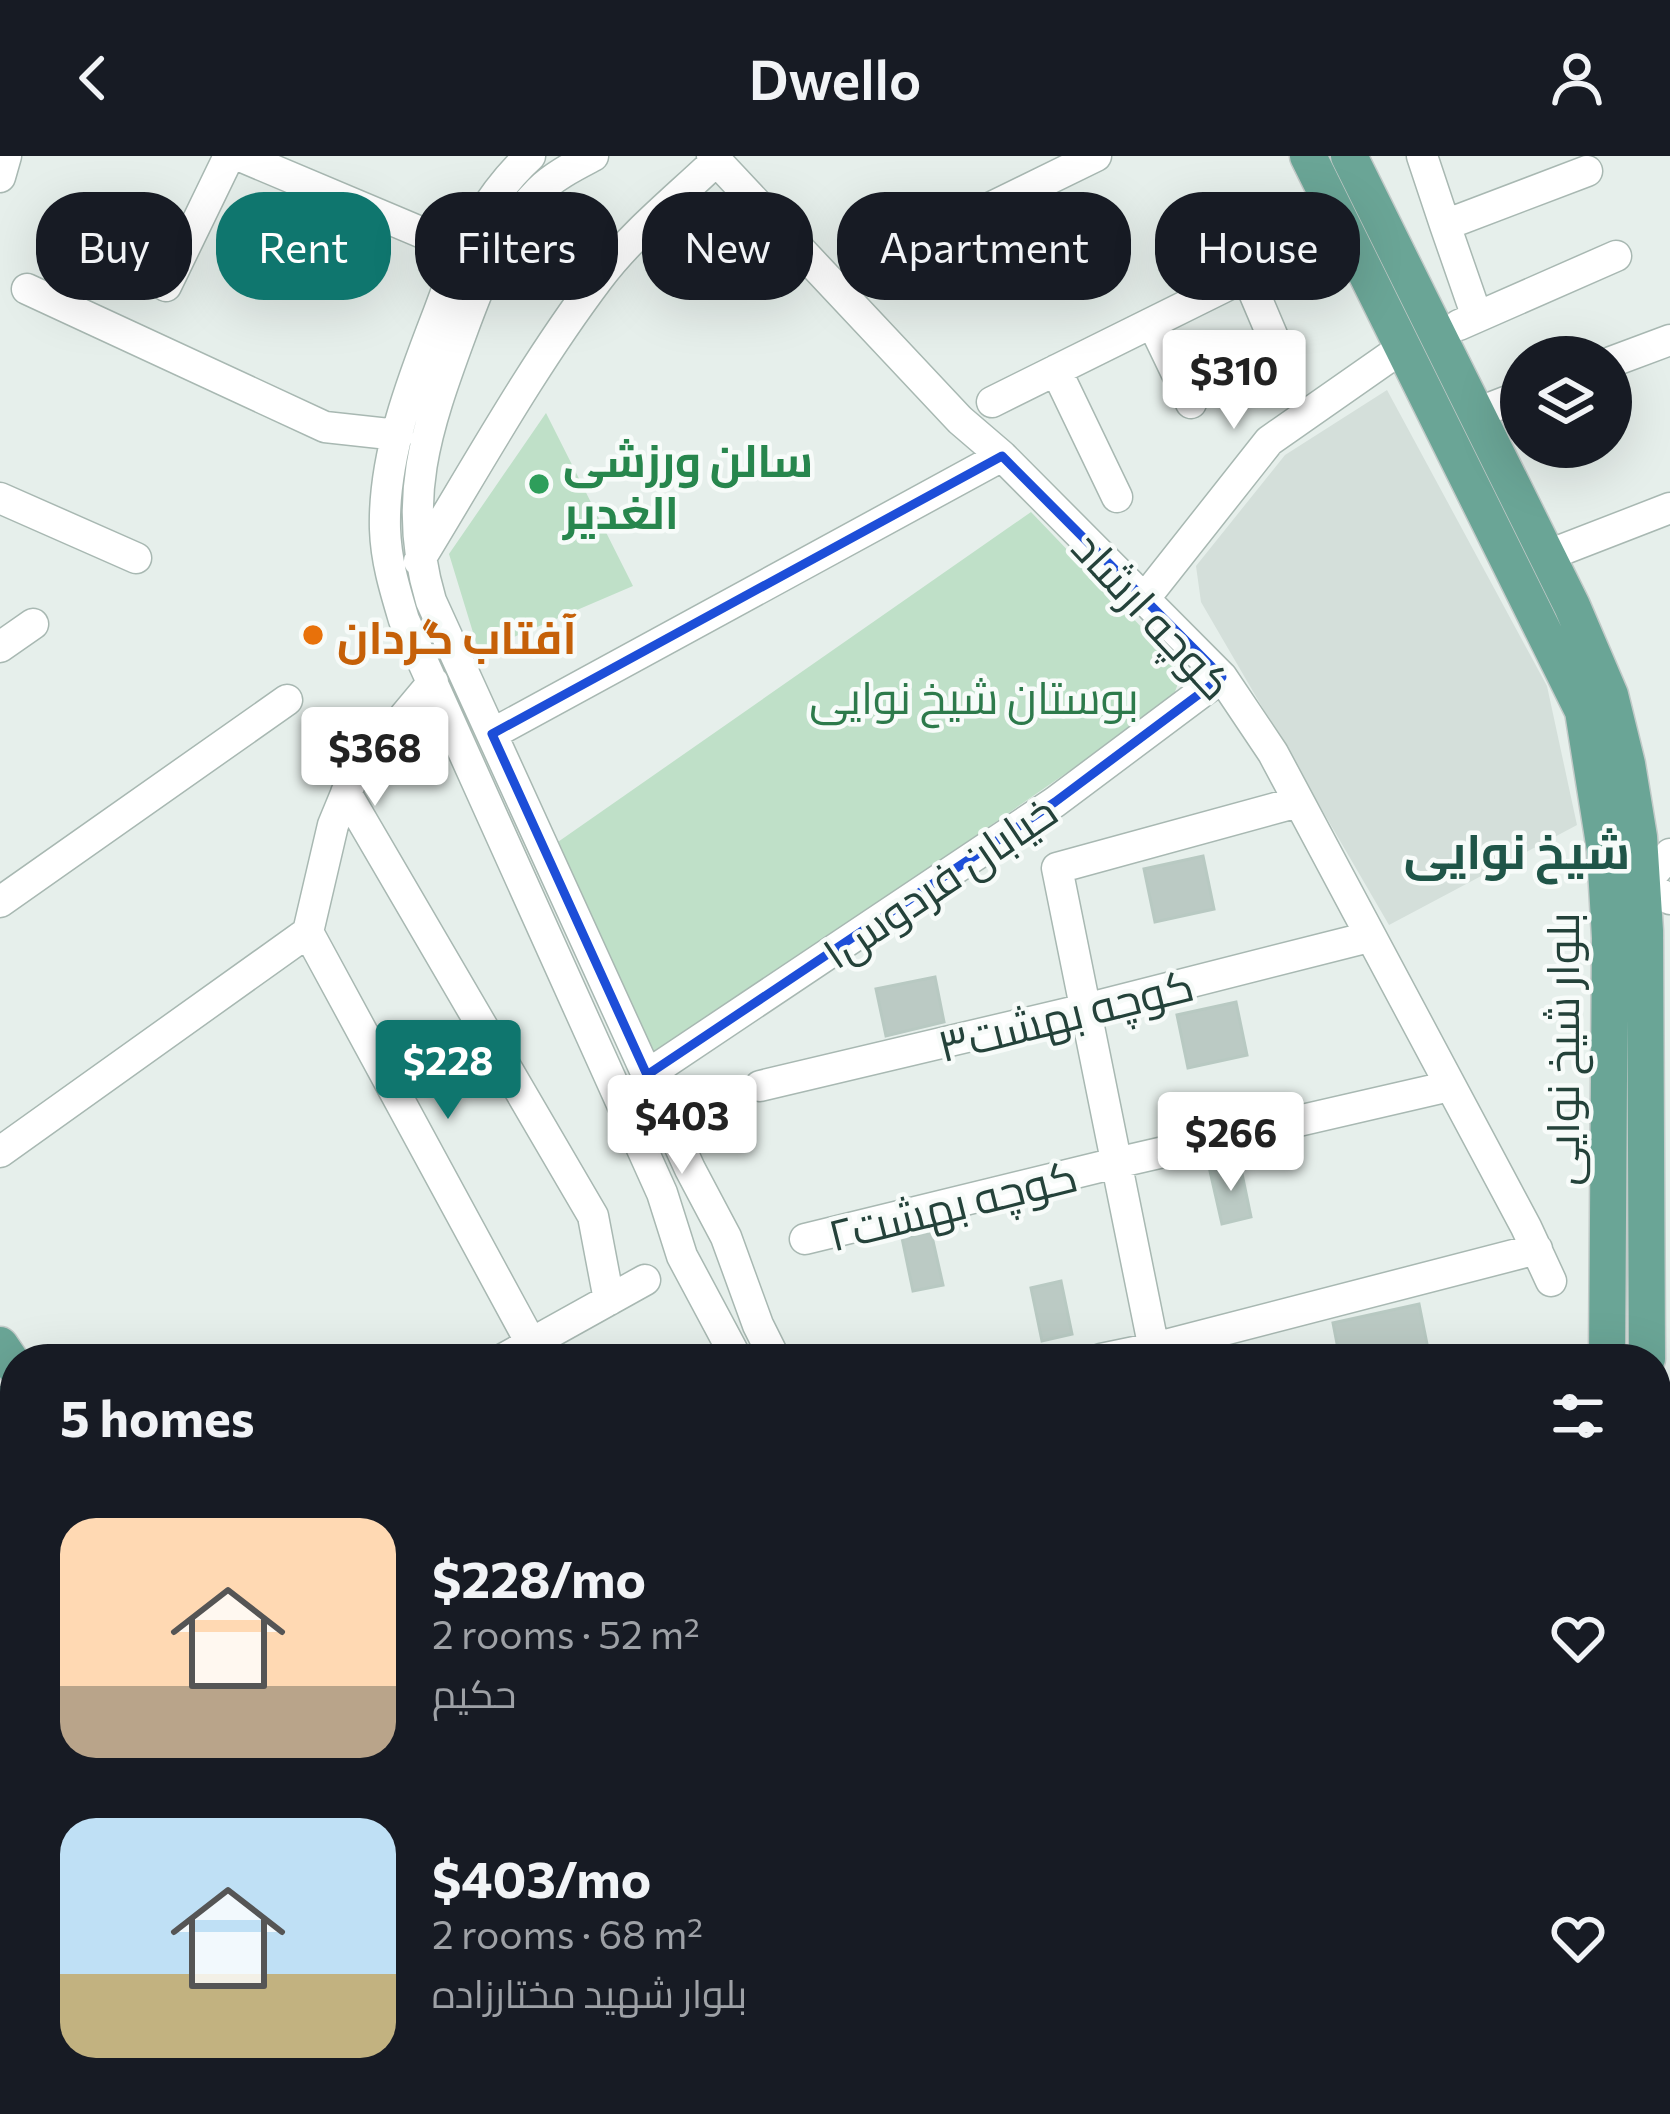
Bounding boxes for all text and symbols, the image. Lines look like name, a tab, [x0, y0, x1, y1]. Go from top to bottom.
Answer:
icon: back	[60, 45, 126, 111]
text: Dwello	[749, 45, 921, 111]
icon: person	[1544, 45, 1610, 111]
chip: Buy	[36, 192, 192, 300]
chip: Rent	[216, 192, 391, 300]
chip: Filters	[415, 192, 618, 300]
chip: New	[642, 192, 813, 300]
chip: Apartment	[837, 192, 1131, 300]
chip: House	[1155, 192, 1360, 300]
pin: $310	[1163, 330, 1305, 432]
map controls	[1500, 336, 1632, 468]
button: layers	[1500, 336, 1632, 468]
text: $310	[1190, 345, 1278, 393]
place label: سالن ورزشی الغدیر	[562, 431, 813, 541]
marker: سالن ورزشی الغدیر	[526, 471, 552, 497]
street label: کوچه ارشاد	[1059, 518, 1246, 713]
place label: آفتاب گردان	[337, 608, 577, 666]
marker: آفتاب گردان	[300, 622, 326, 648]
park label: بوستان شیخ نوایی	[809, 668, 1139, 729]
pin: $368	[304, 707, 446, 809]
text: $368	[328, 722, 422, 770]
street label: خیابان فردوس۱	[810, 781, 1067, 981]
district label: شیخ نوایی	[1404, 820, 1630, 885]
street label: بلوار شیخ نوایی	[1533, 912, 1594, 1186]
street label: کوچه بهشت۳	[932, 955, 1200, 1076]
pin: $228	[377, 1020, 519, 1122]
text: $228	[403, 1035, 493, 1083]
pin: $403	[611, 1075, 753, 1177]
text: $403	[635, 1090, 729, 1138]
pin: $266	[1160, 1092, 1302, 1194]
text: $266	[1185, 1107, 1277, 1155]
street label: کوچه بهشت۲	[822, 1146, 1083, 1265]
icon: filters	[1545, 1383, 1611, 1449]
text: 5 homes	[60, 1385, 255, 1448]
text: $228/mo	[432, 1546, 646, 1609]
icon: home	[156, 1566, 300, 1710]
icon: heart	[1545, 1605, 1611, 1671]
text: 2 rooms · 52 m²	[432, 1609, 700, 1657]
text: حکیم	[432, 1668, 516, 1716]
text: $403/mo	[432, 1846, 651, 1909]
icon: home	[156, 1866, 300, 2010]
icon: heart	[1545, 1905, 1611, 1971]
text: 2 rooms · 68 m²	[432, 1909, 703, 1957]
text: بلوار شهید مختارزاده	[432, 1968, 747, 2016]

